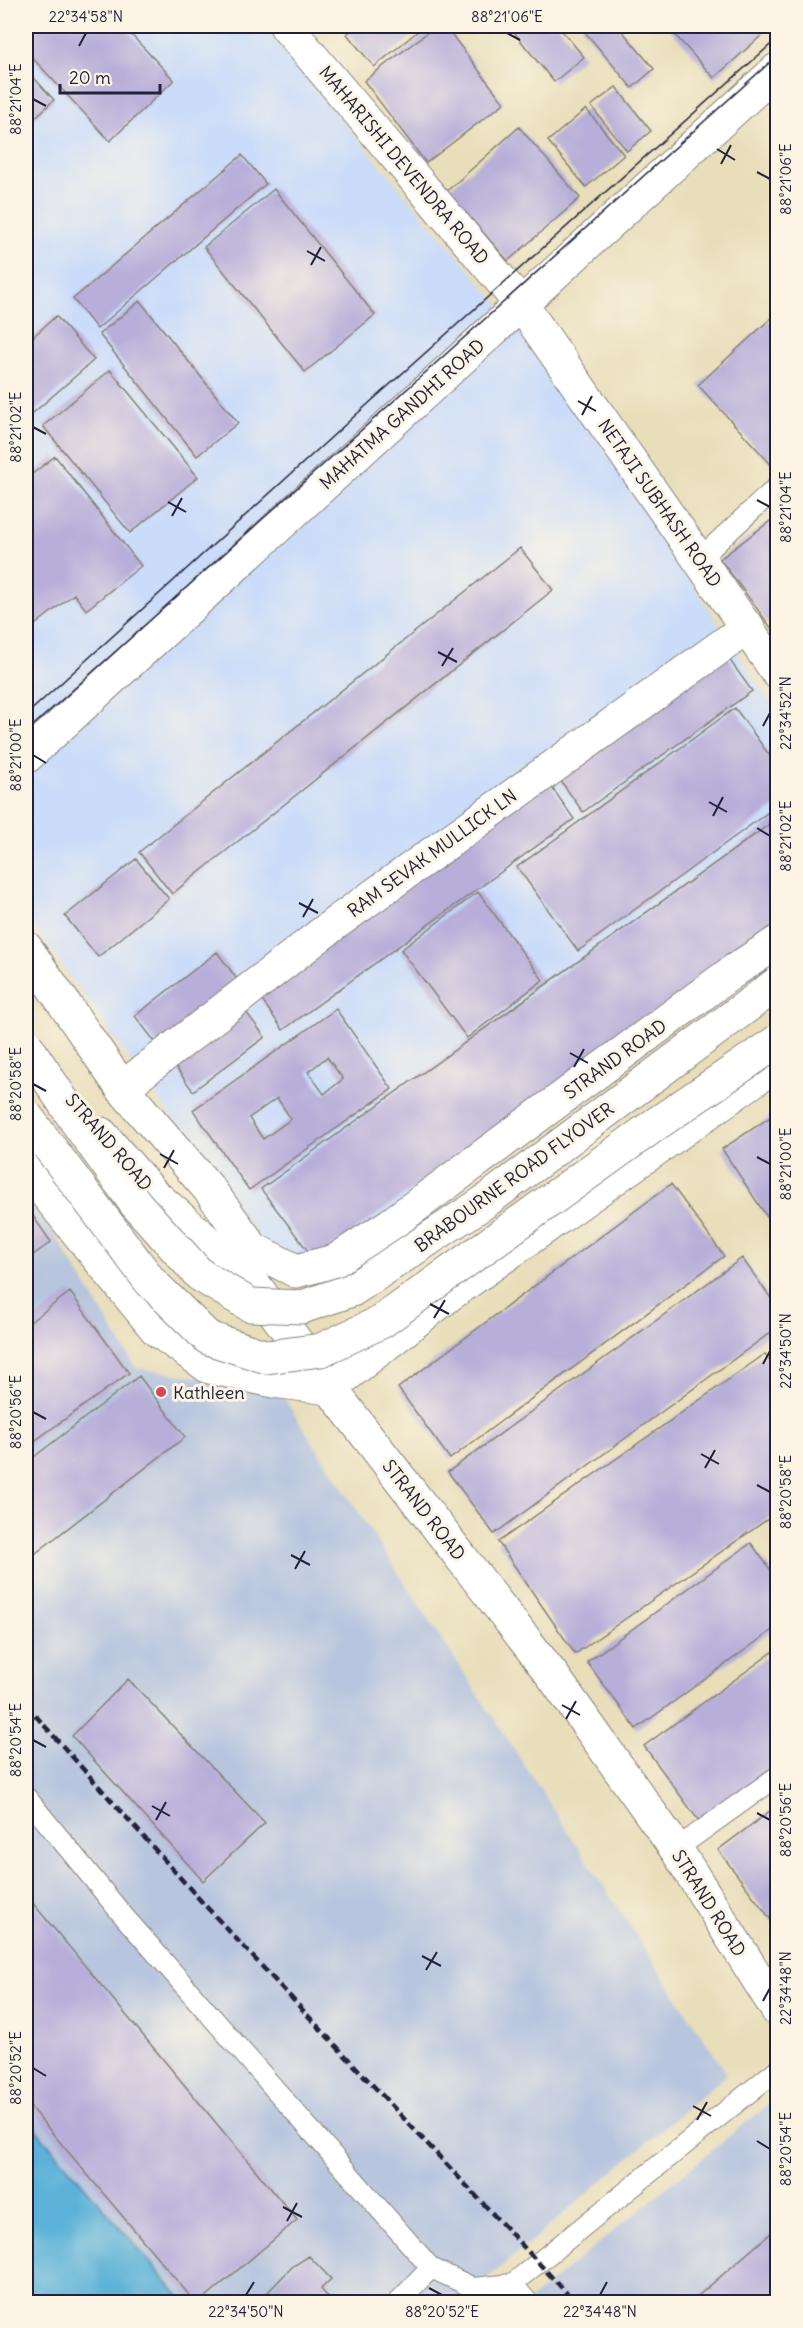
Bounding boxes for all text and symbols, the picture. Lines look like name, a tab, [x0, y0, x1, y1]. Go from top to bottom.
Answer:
text: 22°34'58"N	[49, 7, 123, 26]
text: 88°21'06"E	[471, 7, 543, 26]
scale bar	[60, 57, 160, 95]
street label: MAHARISHI DEVENDRA ROAD	[314, 61, 494, 269]
text: 88°21'04"E	[6, 63, 25, 135]
text: 20 m	[69, 66, 111, 89]
text: 88°21'06"E	[776, 143, 795, 215]
street label: MAHATMA GANDHI ROAD	[315, 334, 489, 494]
text: 88°21'02"E	[6, 391, 25, 463]
street label: NETAJI SUBHASH ROAD	[593, 415, 727, 591]
text: 88°21'04"E	[776, 471, 795, 543]
text: 22°34'52"N	[776, 676, 795, 750]
text: 88°21'00"E	[6, 718, 25, 792]
street label: RAM SEVAK MULLICK LN	[343, 784, 521, 922]
text: 88°21'02"E	[776, 800, 795, 872]
street label: STRAND ROAD	[559, 1014, 671, 1104]
text: 88°20'58"E	[6, 1047, 25, 1121]
street label: STRAND ROAD	[60, 1089, 158, 1195]
street label: BRABOURNE ROAD FLYOVER	[410, 1097, 618, 1257]
text: 88°21'00"E	[776, 1127, 795, 1201]
text: 22°34'50"N	[776, 1313, 795, 1389]
text: 88°20'56"E	[6, 1375, 25, 1449]
place label: Kathleen	[173, 1381, 245, 1404]
marker: Kathleen	[154, 1385, 168, 1399]
street label: STRAND ROAD	[378, 1455, 470, 1565]
text: 88°20'58"E	[776, 1455, 795, 1529]
text: 88°20'54"E	[6, 1703, 25, 1777]
text: 88°20'56"E	[776, 1783, 795, 1857]
street label: STRAND ROAD	[667, 1845, 751, 1961]
text: 22°34'48"N	[776, 1951, 795, 2025]
text: 88°20'52"E	[6, 2031, 25, 2105]
text: 88°20'54"E	[776, 2112, 795, 2186]
text: 22°34'50"N	[208, 2302, 284, 2321]
text: 88°20'52"E	[405, 2302, 479, 2321]
text: 22°34'48"N	[563, 2302, 637, 2321]

